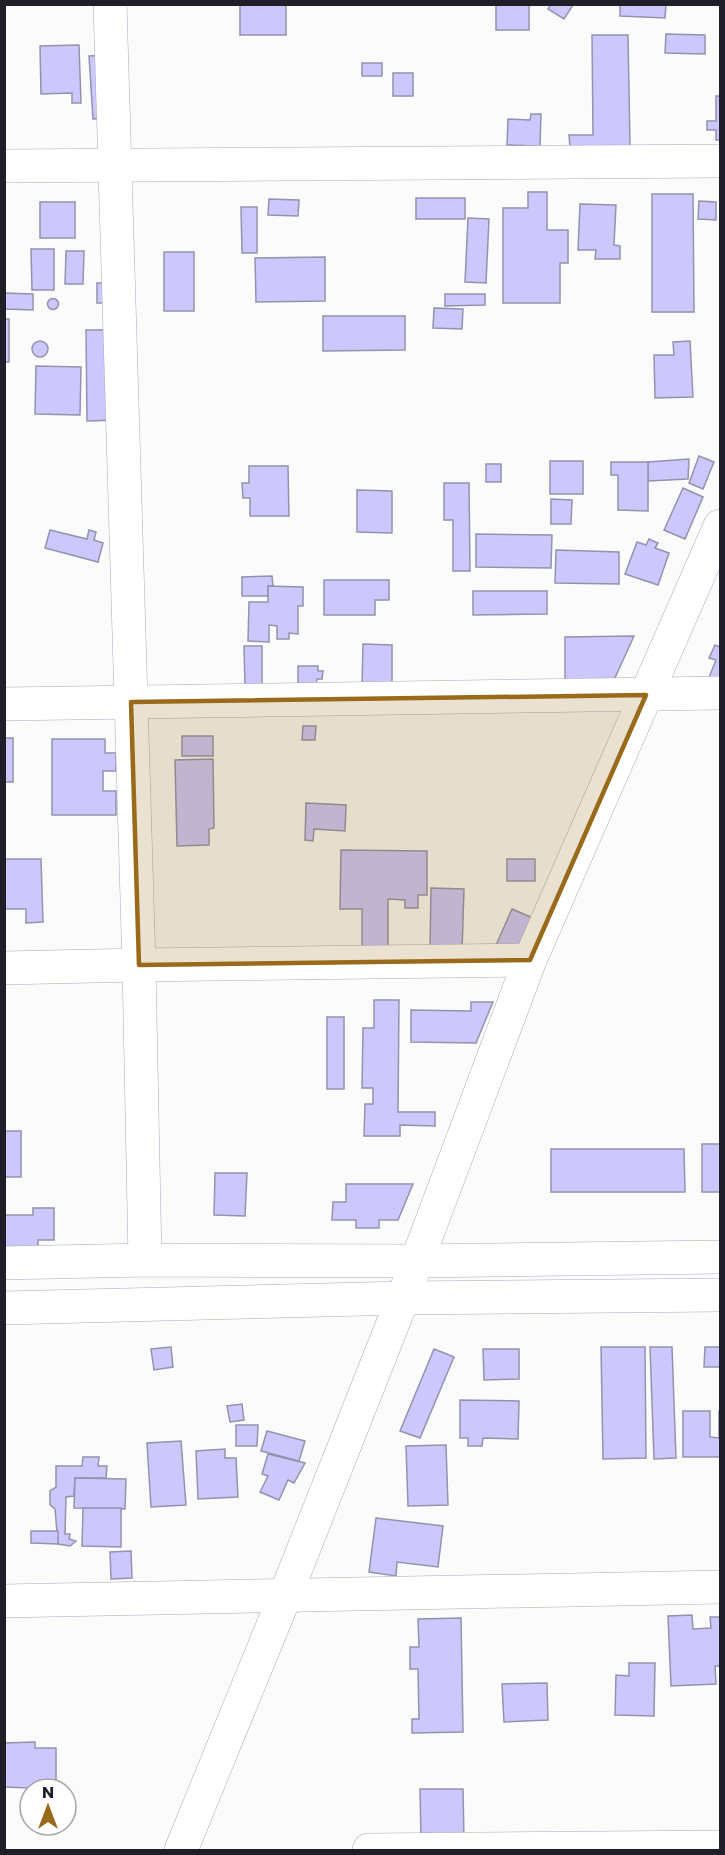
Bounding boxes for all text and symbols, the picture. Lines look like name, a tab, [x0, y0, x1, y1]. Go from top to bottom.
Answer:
north arrow	[18, 1777, 78, 1837]
text: N	[42, 1781, 54, 1804]

